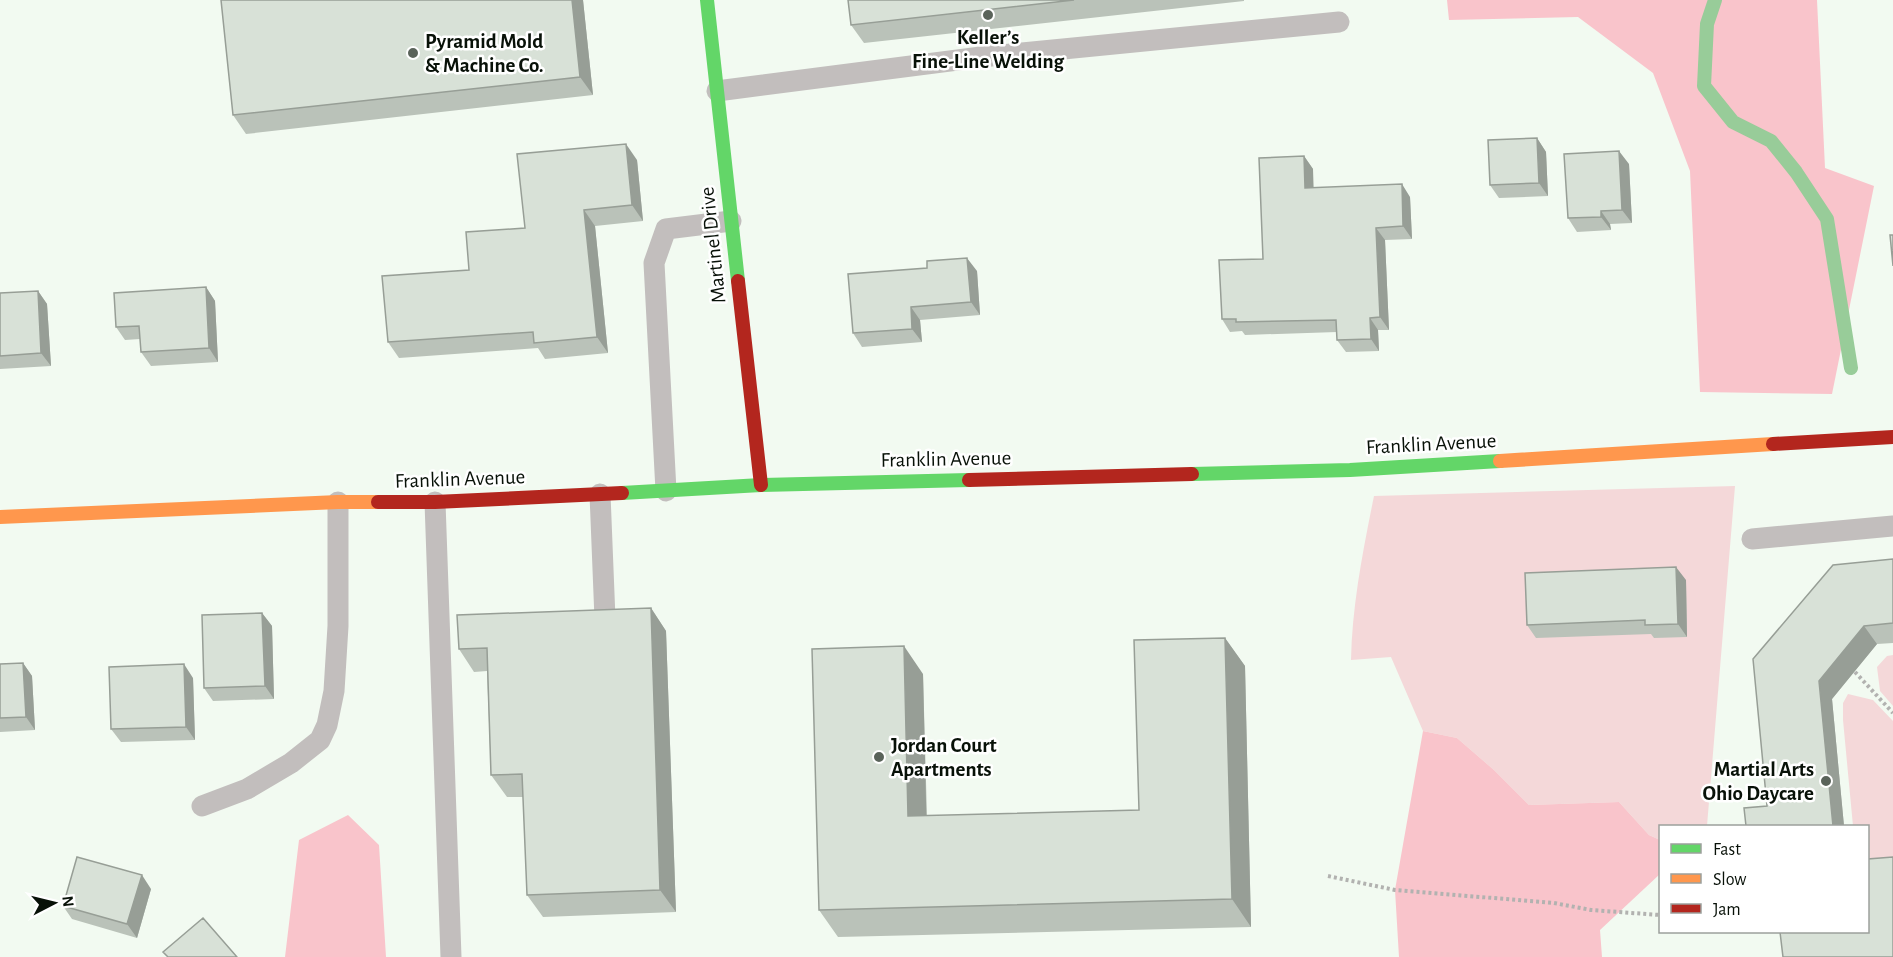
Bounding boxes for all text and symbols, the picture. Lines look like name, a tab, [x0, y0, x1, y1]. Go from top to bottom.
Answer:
marker: Keller’s Fine-Line Welding	[981, 8, 995, 22]
place label: Keller’s Fine-Line Welding	[912, 27, 1065, 72]
place label: Pyramid Mold & Machine Co.	[425, 31, 544, 76]
marker: Pyramid Mold & Machine Co.	[406, 46, 420, 60]
street label: Martinel Drive	[696, 186, 730, 304]
street label: Franklin Avenue	[1365, 430, 1497, 458]
street label: Franklin Avenue	[881, 447, 1011, 471]
street label: Franklin Avenue	[394, 466, 526, 492]
place label: Jordan Court Apartments	[891, 735, 997, 780]
marker: Jordan Court Apartments	[872, 750, 886, 764]
place label: Martial Arts Ohio Daycare	[1702, 759, 1814, 804]
marker: Martial Arts Ohio Daycare	[1819, 774, 1833, 788]
legend	[1659, 825, 1869, 933]
text: Fast	[1713, 841, 1741, 859]
text: Slow	[1713, 871, 1746, 889]
north arrow	[24, 873, 84, 933]
text: N	[59, 895, 77, 908]
text: Jam	[1713, 901, 1741, 919]

